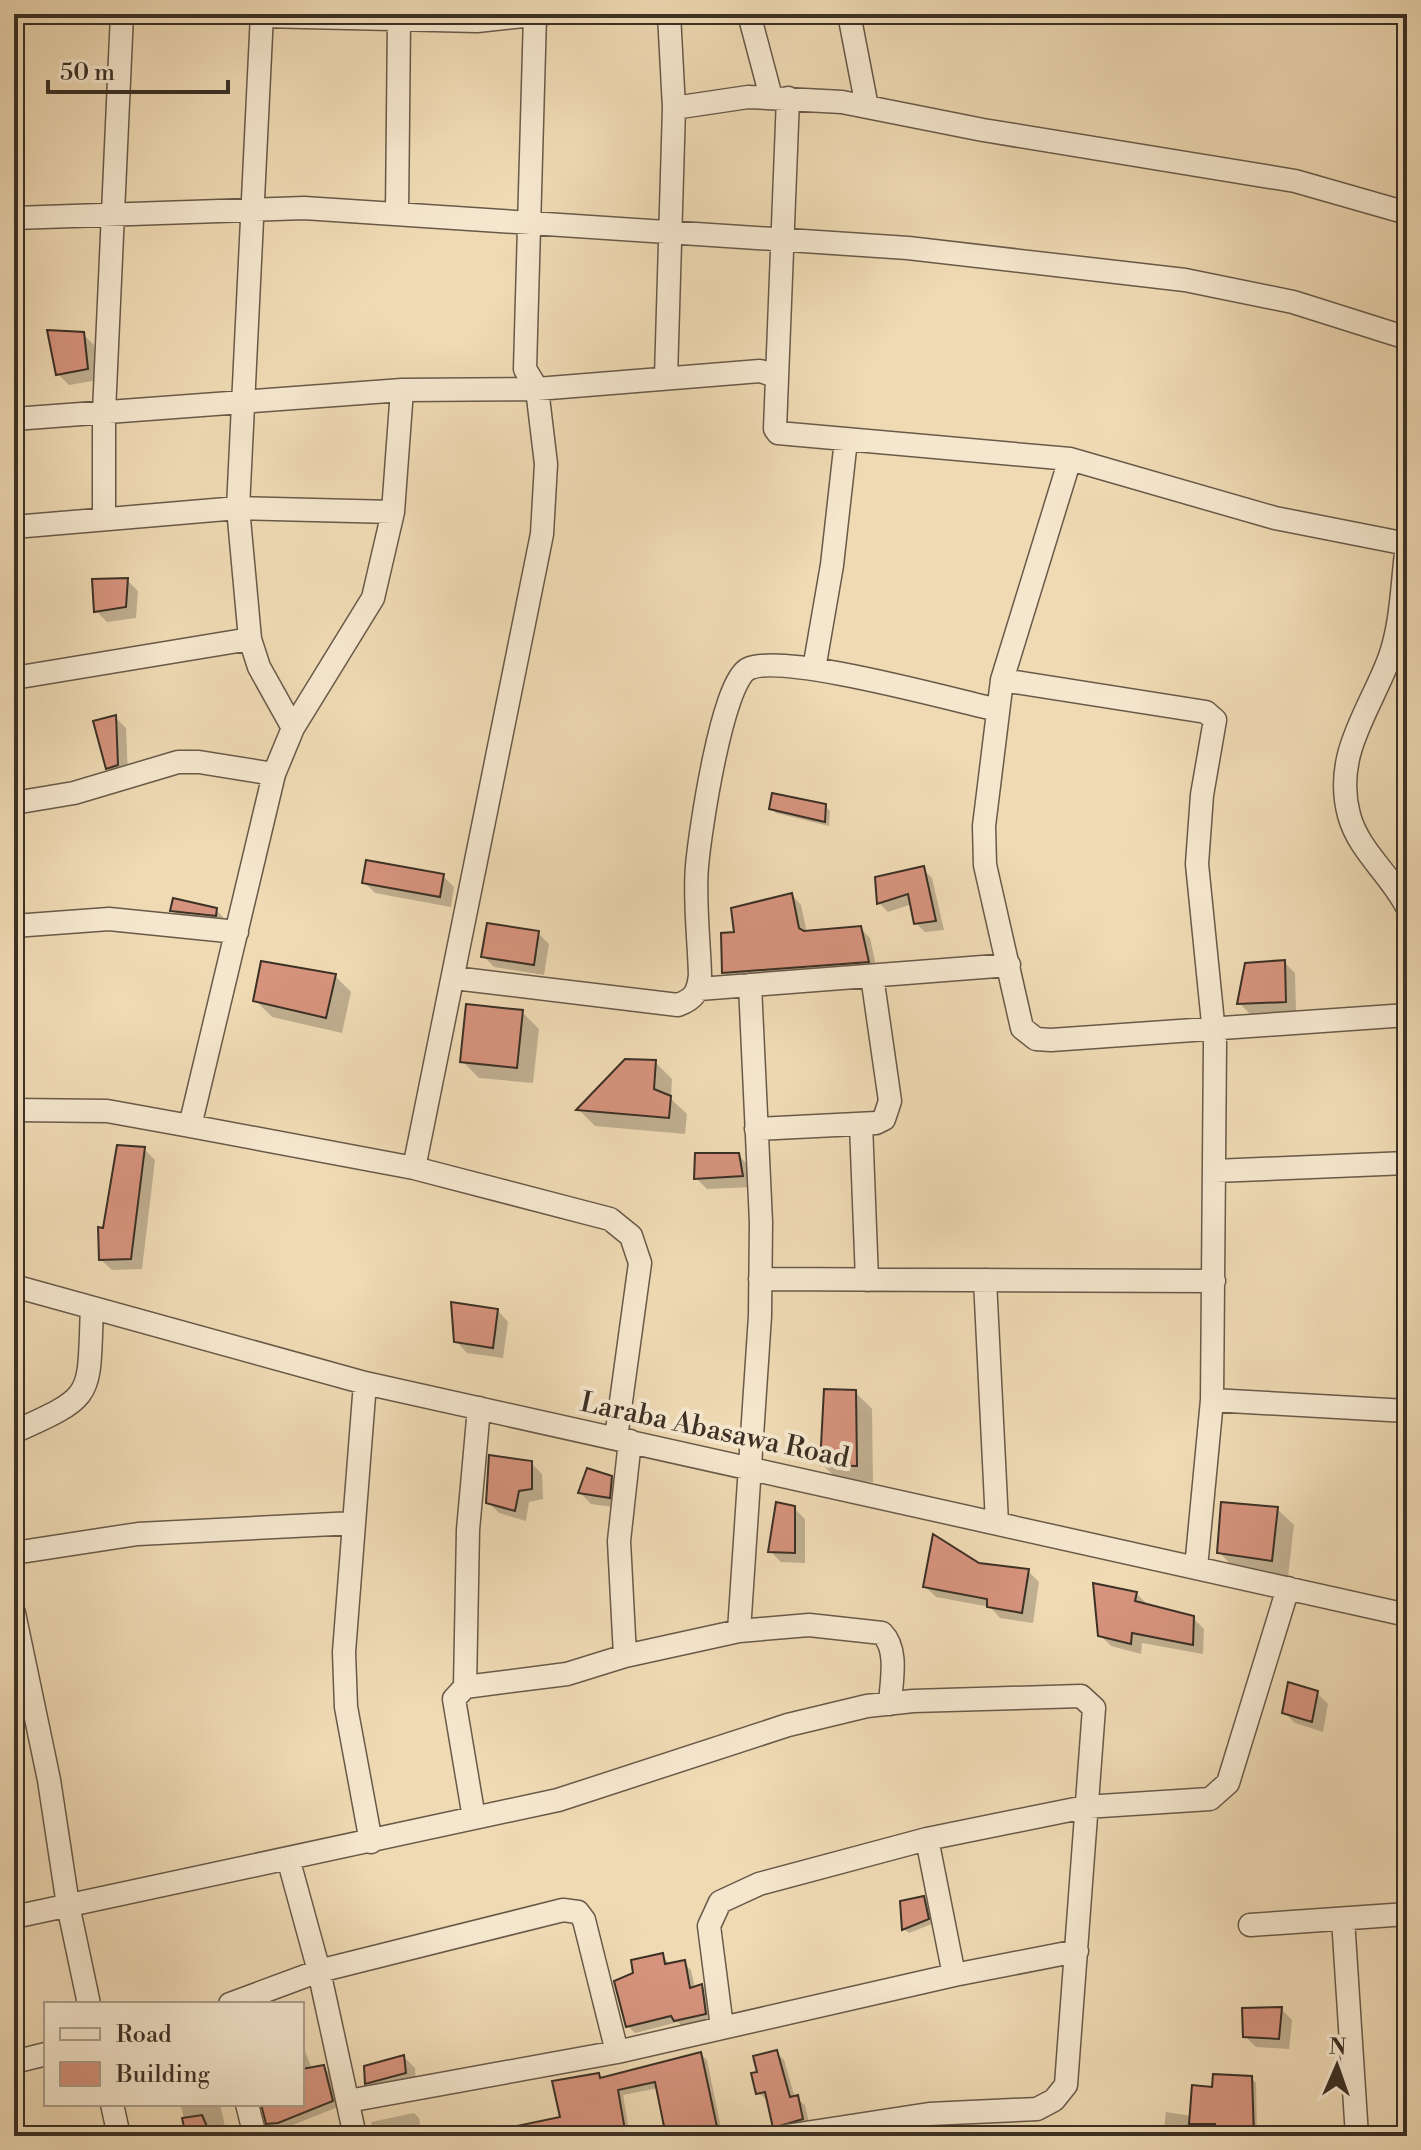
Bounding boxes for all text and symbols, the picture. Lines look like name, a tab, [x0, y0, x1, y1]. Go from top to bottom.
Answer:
scale bar	[48, 44, 228, 94]
text: 50 m	[60, 58, 115, 88]
street label: Laraba Abasawa Road	[577, 1385, 853, 1476]
legend	[44, 2002, 304, 2106]
text: Road	[116, 2020, 172, 2050]
north arrow	[1297, 2026, 1377, 2106]
text: N	[1328, 2034, 1347, 2061]
text: Building	[115, 2060, 210, 2090]

